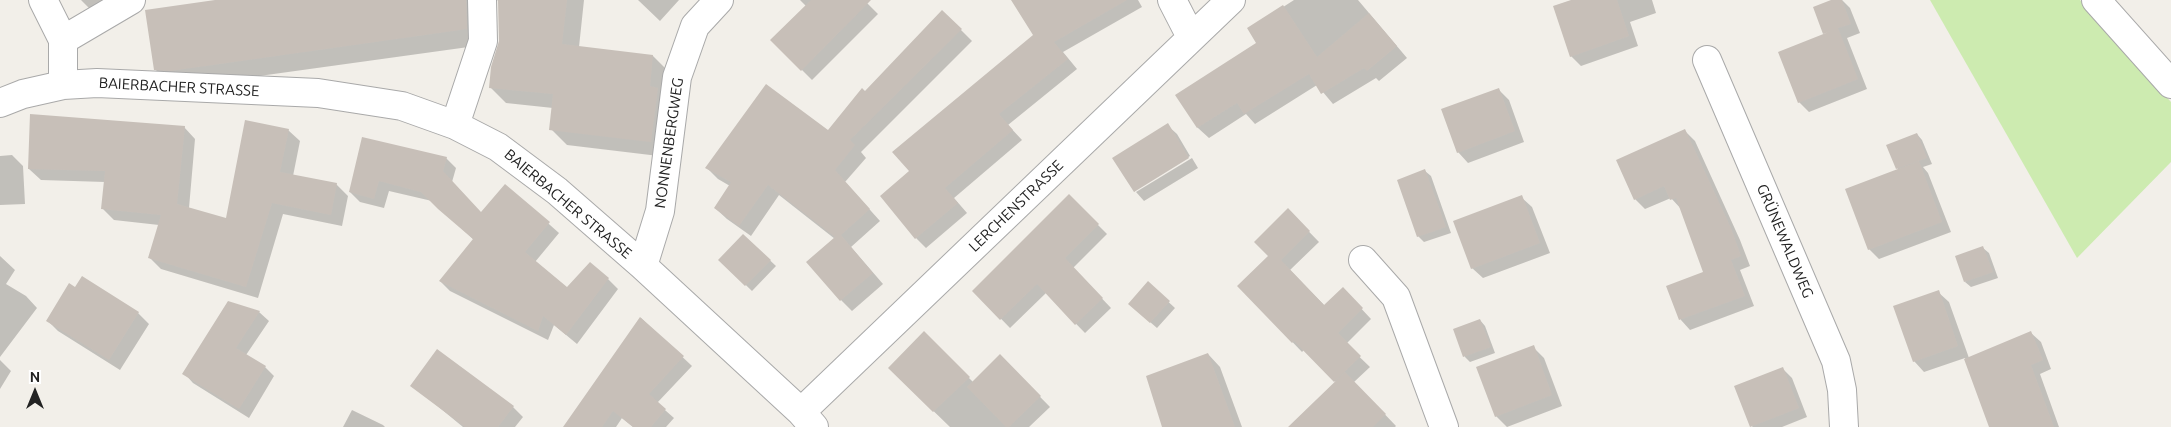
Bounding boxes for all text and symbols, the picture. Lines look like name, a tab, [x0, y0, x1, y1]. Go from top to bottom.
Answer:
street label: BAIERBACHER STRASSE	[98, 74, 260, 100]
street label: NONNENBERGWEG	[651, 76, 687, 210]
street label: BAIERBACHER STRASSE	[501, 145, 635, 263]
street label: LERCHENSTRASSE	[965, 156, 1067, 256]
street label: GRÜNEWALDWEG	[1753, 181, 1817, 301]
north arrow	[10, 367, 60, 417]
text: N	[30, 369, 40, 385]

